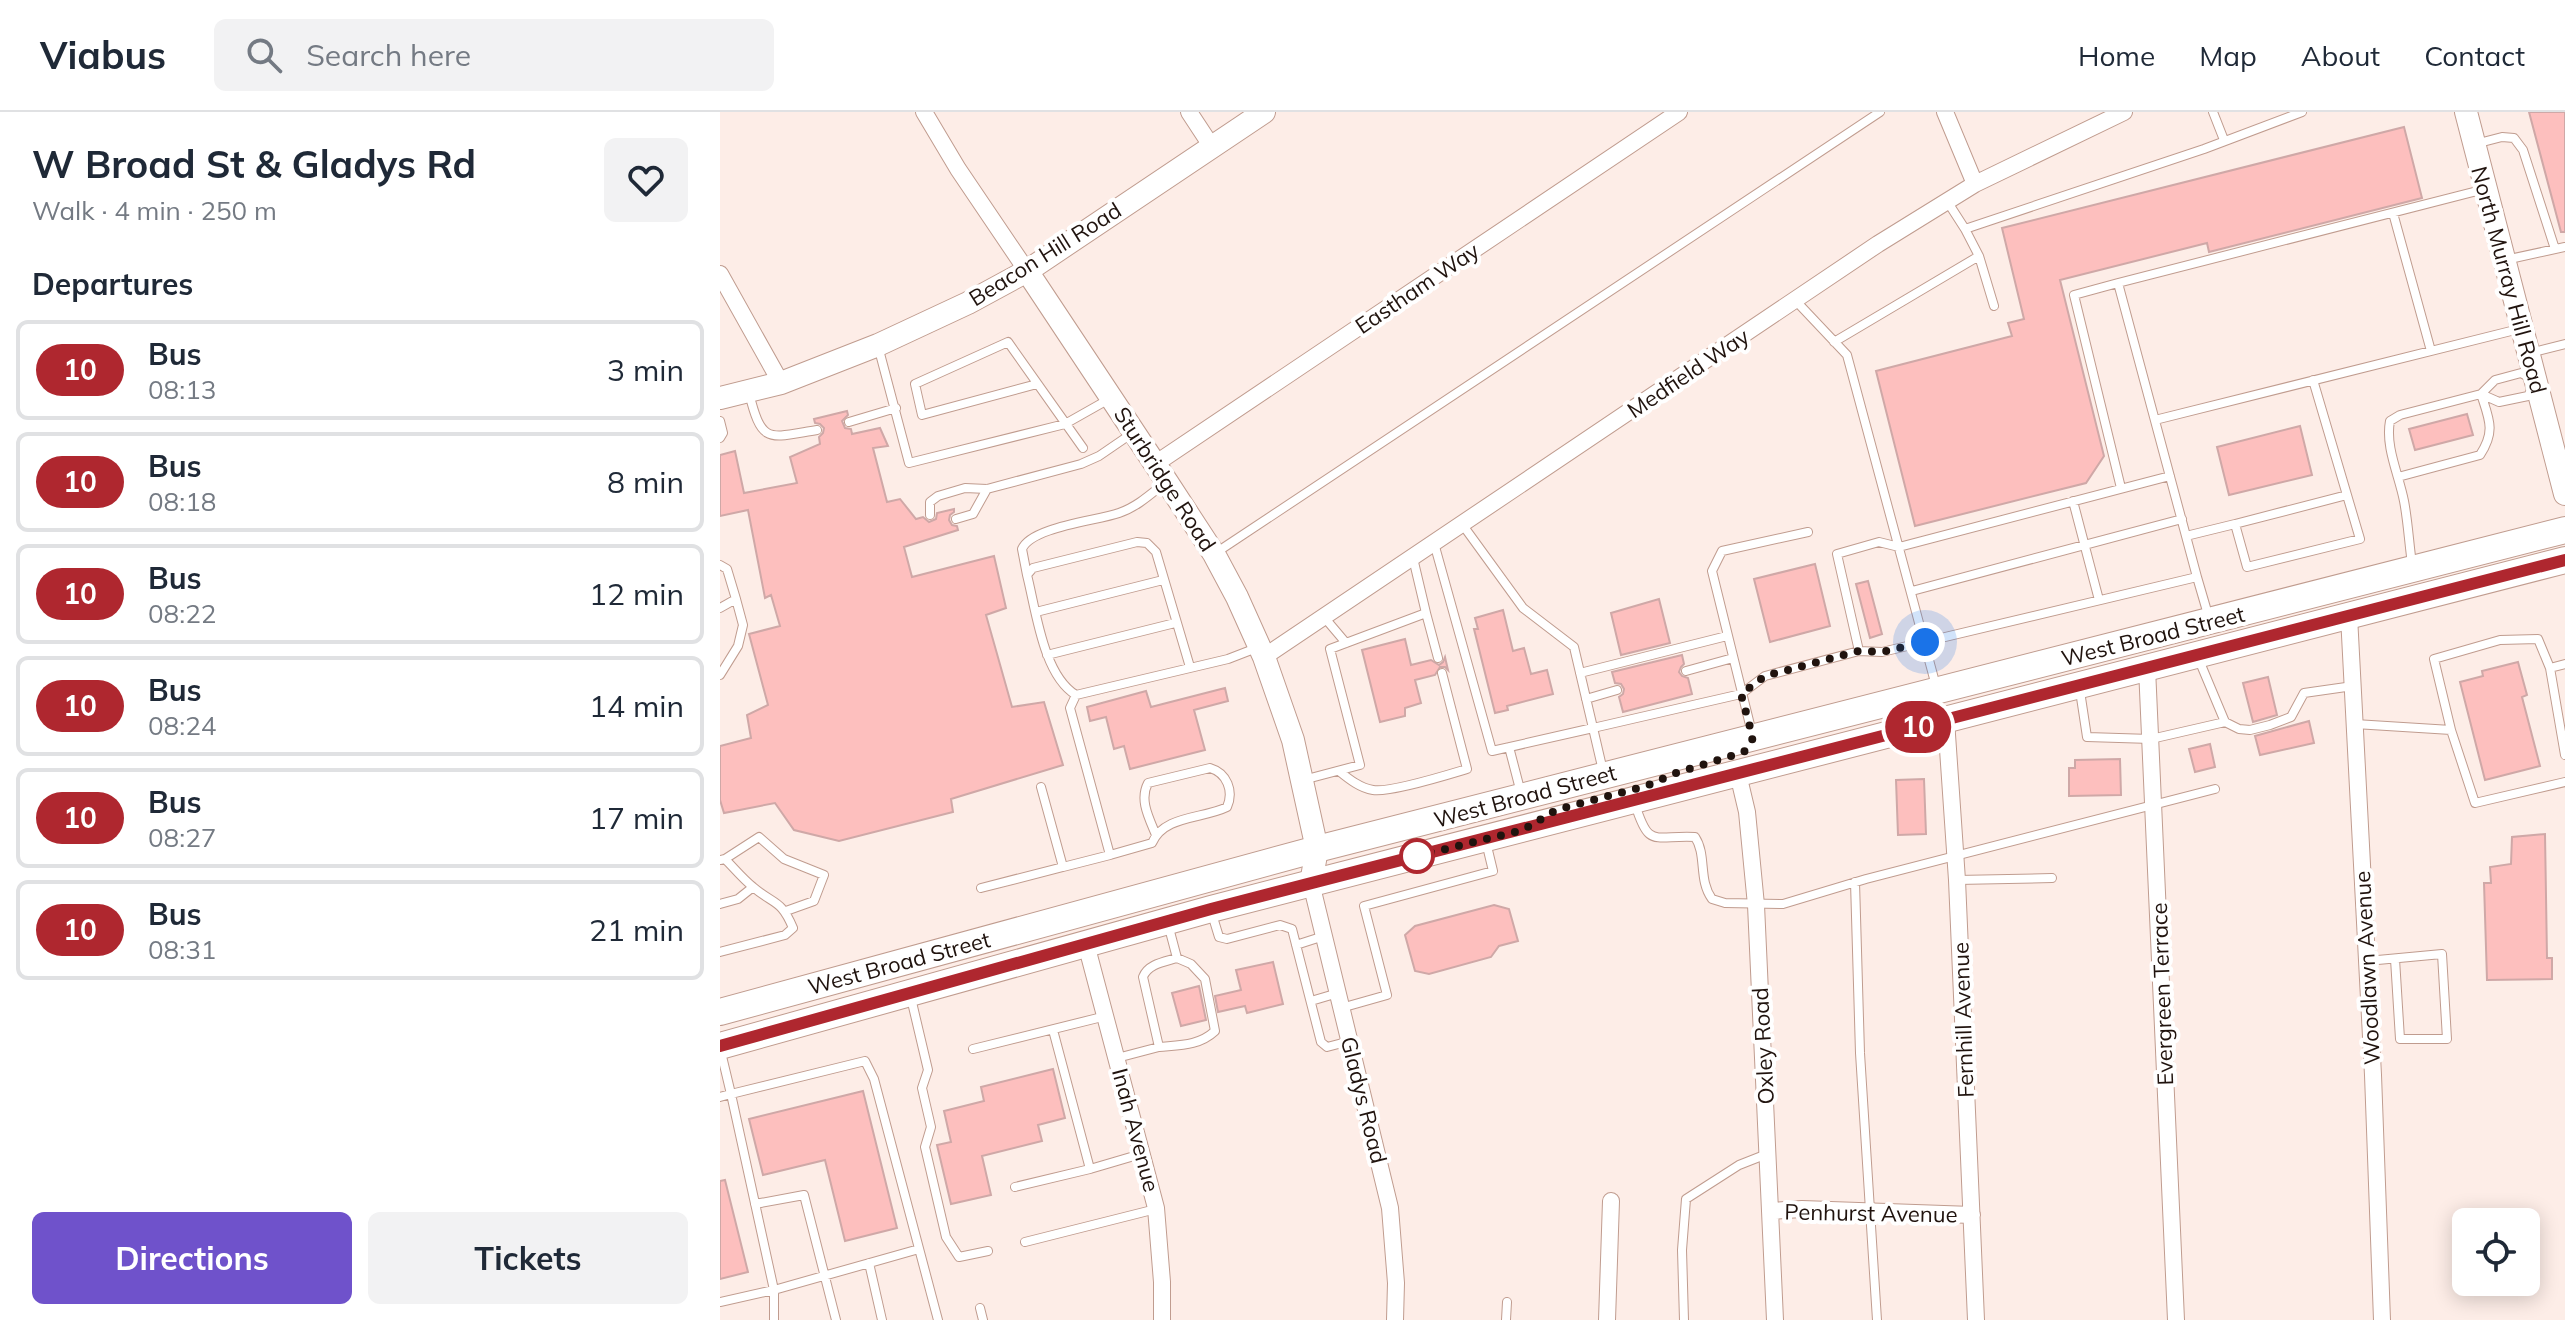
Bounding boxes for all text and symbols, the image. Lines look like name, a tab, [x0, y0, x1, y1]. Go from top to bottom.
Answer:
search box	[214, 19, 774, 91]
text: Viabus	[40, 31, 166, 79]
icon: search	[242, 33, 286, 77]
text: Search here	[306, 36, 471, 74]
text: Home	[2078, 38, 2155, 73]
text: Map	[2199, 38, 2257, 73]
text: About	[2301, 38, 2380, 73]
text: Contact	[2424, 38, 2525, 73]
button: heart	[604, 138, 688, 222]
text: W Broad St & Gladys Rd	[32, 140, 476, 188]
street label: North Murray Hill Road	[2465, 163, 2553, 397]
text: Walk · 4 min · 250 m	[32, 194, 277, 227]
street label: Beacon Hill Road	[964, 196, 1126, 312]
street label: Eastham Way	[1350, 236, 1485, 340]
text: Departures	[32, 265, 193, 303]
street label: Medfield Way	[1622, 322, 1754, 424]
text: Bus	[148, 335, 202, 373]
text: 3 min	[607, 351, 684, 389]
text: 10	[63, 352, 97, 387]
text: 08:13	[148, 373, 216, 406]
street label: Sturbridge Road	[1108, 402, 1222, 556]
text: Bus	[148, 447, 202, 485]
text: 8 min	[607, 463, 684, 501]
text: 10	[63, 464, 97, 499]
text: 08:18	[148, 485, 216, 518]
text: Bus	[148, 559, 202, 597]
text: 12 min	[589, 575, 684, 613]
text: 10	[63, 576, 97, 611]
text: 08:22	[148, 597, 216, 630]
street label: West Broad Street	[2059, 600, 2248, 672]
your location	[1905, 622, 1945, 662]
text: Bus	[148, 671, 202, 709]
text: 14 min	[589, 687, 684, 725]
text: 10	[63, 688, 97, 723]
line badge: 10	[1882, 701, 1954, 753]
text: 08:24	[148, 709, 216, 742]
text: 10	[1901, 709, 1935, 744]
street label: West Broad Street	[1431, 758, 1620, 834]
text: Bus	[148, 783, 202, 821]
text: 17 min	[589, 799, 684, 837]
text: 10	[63, 800, 97, 835]
text: 08:27	[148, 821, 216, 854]
unlabelled marker	[1400, 839, 1434, 873]
street label: Woodlawn Avenue	[2348, 870, 2386, 1066]
text: Bus	[148, 895, 202, 933]
street label: Evergreen Terrace	[2145, 902, 2179, 1086]
text: 21 min	[589, 911, 684, 949]
text: 10	[63, 912, 97, 947]
street label: West Broad Street	[805, 925, 994, 1001]
text: 08:31	[148, 933, 216, 966]
street label: Fernhill Avenue	[1946, 942, 1980, 1098]
street label: Oxley Road	[1746, 987, 1780, 1105]
street label: Gladys Road	[1335, 1034, 1393, 1166]
street label: Inah Avenue	[1106, 1065, 1166, 1195]
street label: Penhurst Avenue	[1784, 1197, 1958, 1229]
map controls	[2452, 1208, 2540, 1296]
button: locate	[2452, 1208, 2540, 1296]
button: Directions	[32, 1212, 352, 1304]
button: Tickets	[368, 1212, 688, 1304]

